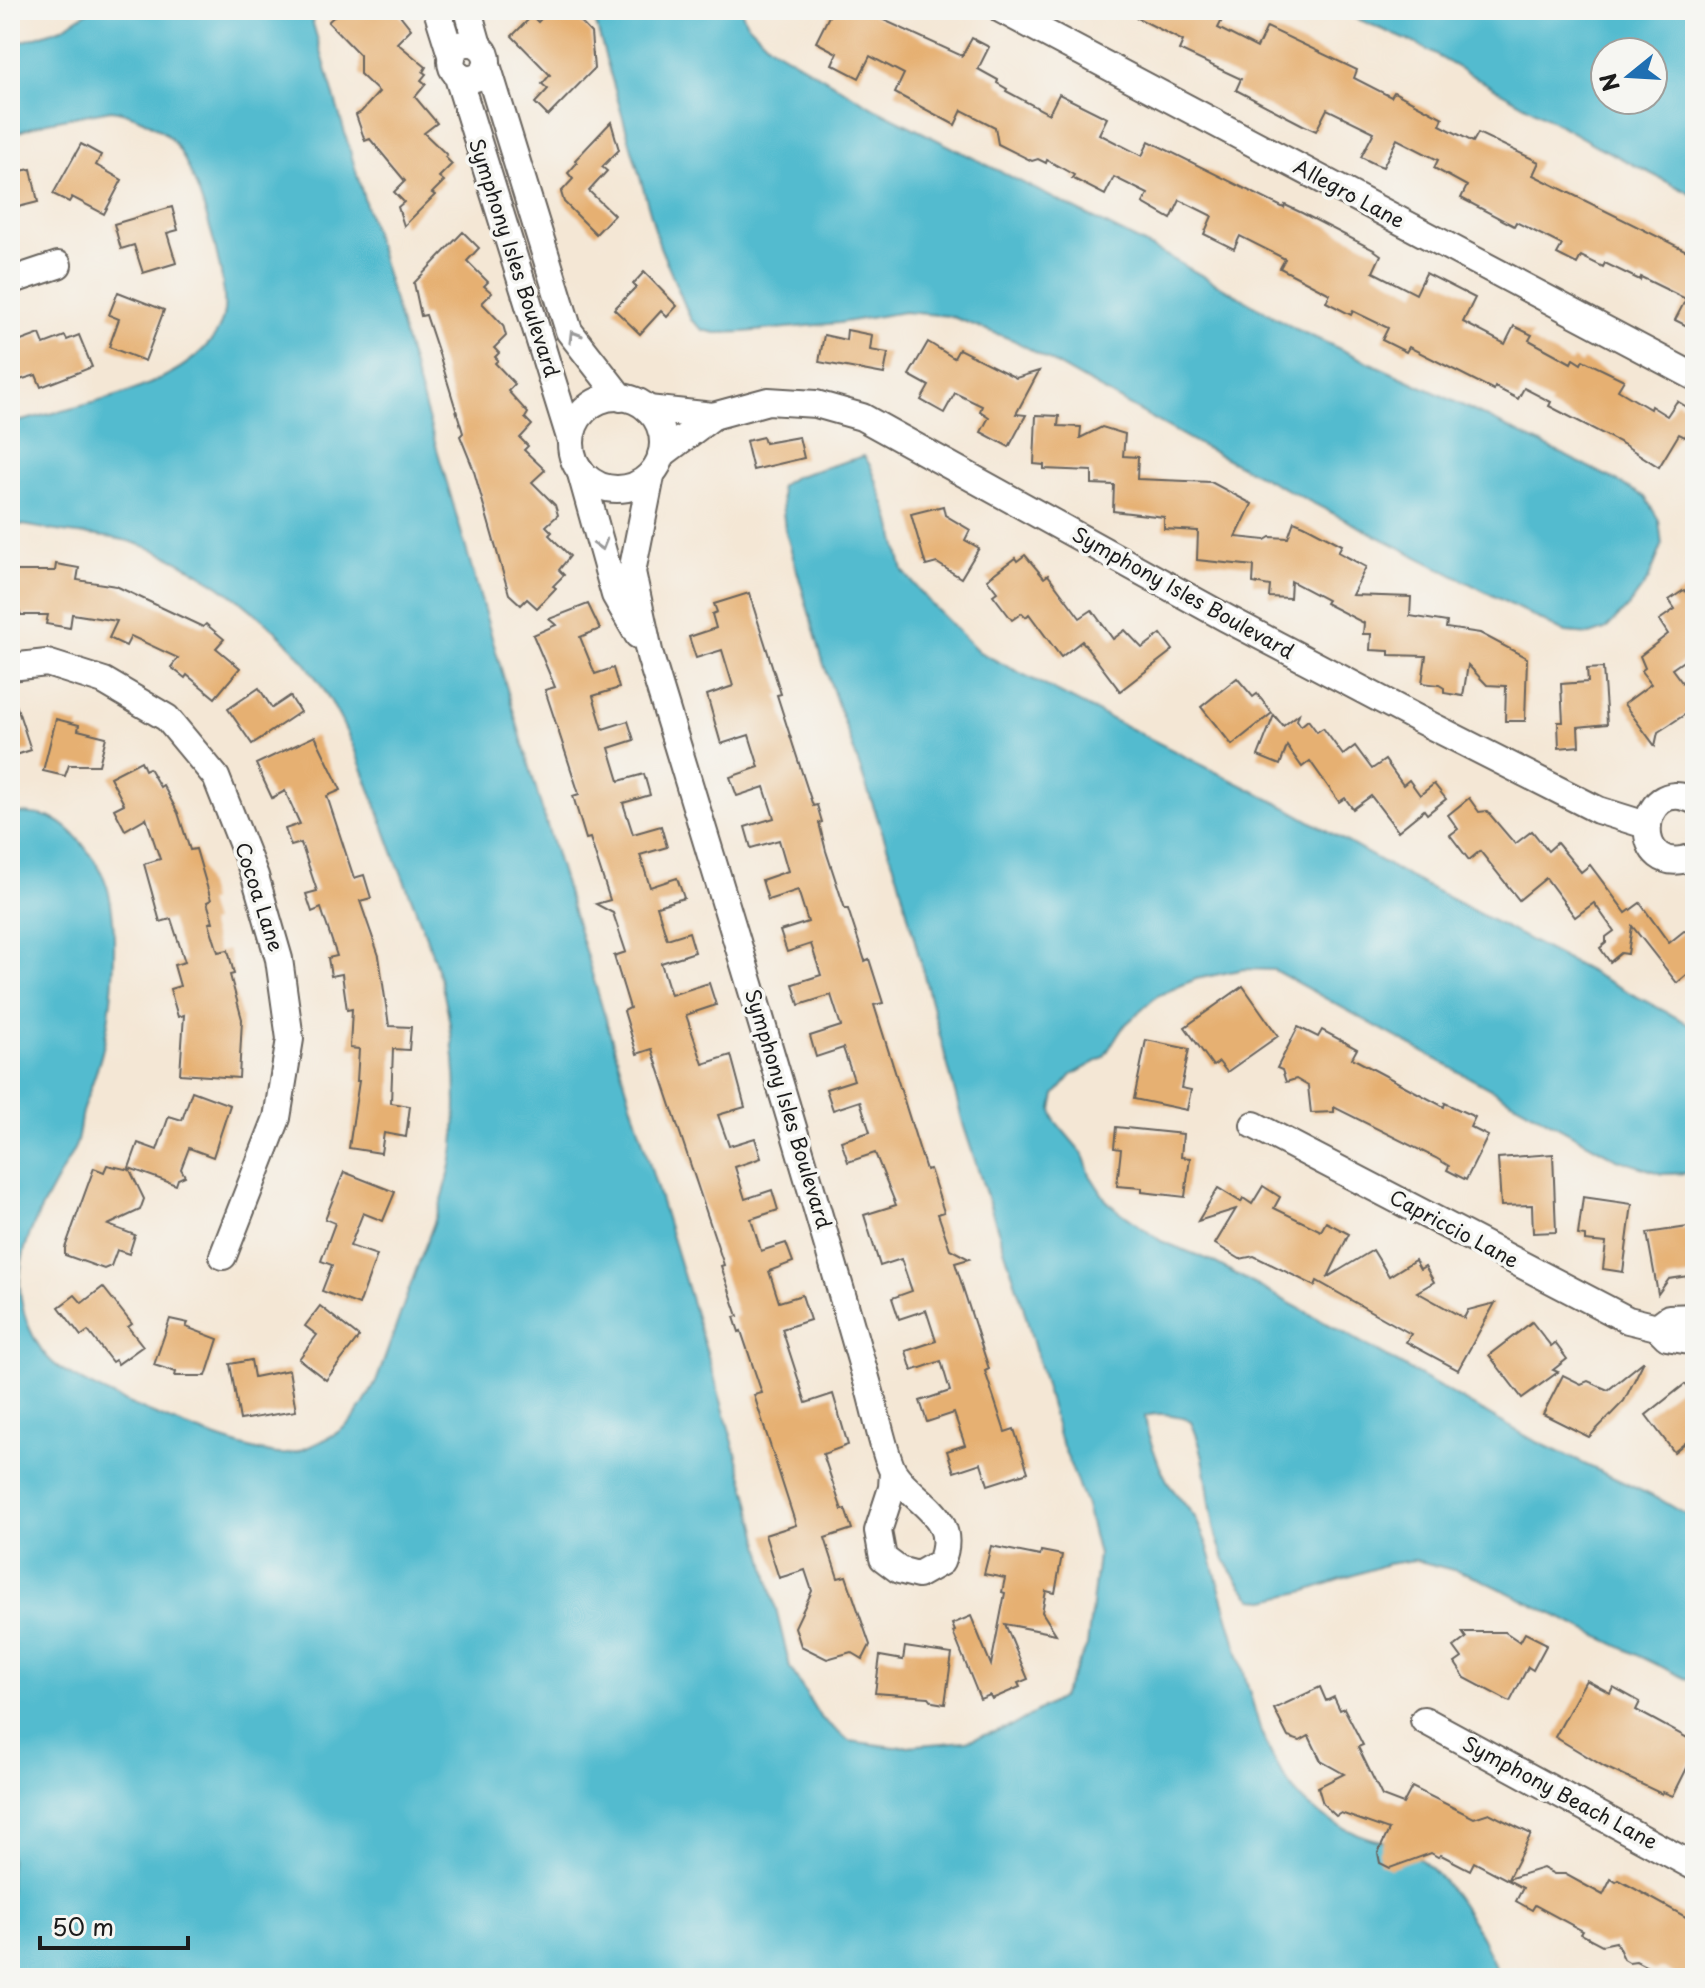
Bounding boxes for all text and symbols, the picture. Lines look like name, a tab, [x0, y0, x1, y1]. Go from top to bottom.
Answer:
north arrow	[1589, 36, 1669, 116]
text: N	[1590, 69, 1627, 96]
street label: Symphony Isles Boulevard	[462, 134, 568, 381]
street label: Allegro Lane	[1289, 151, 1410, 235]
one-way arrow	[568, 330, 584, 345]
street label: Symphony Isles Boulevard	[1067, 519, 1300, 666]
one-way arrow	[592, 538, 608, 552]
street label: Cocoa Lane	[228, 838, 292, 955]
street label: Symphony Isles Boulevard	[738, 985, 840, 1232]
street label: Capriccio Lane	[1384, 1181, 1525, 1275]
street label: Symphony Beach Lane	[1458, 1728, 1663, 1856]
scale bar	[40, 1900, 188, 1950]
text: 50 m	[52, 1908, 114, 1944]

